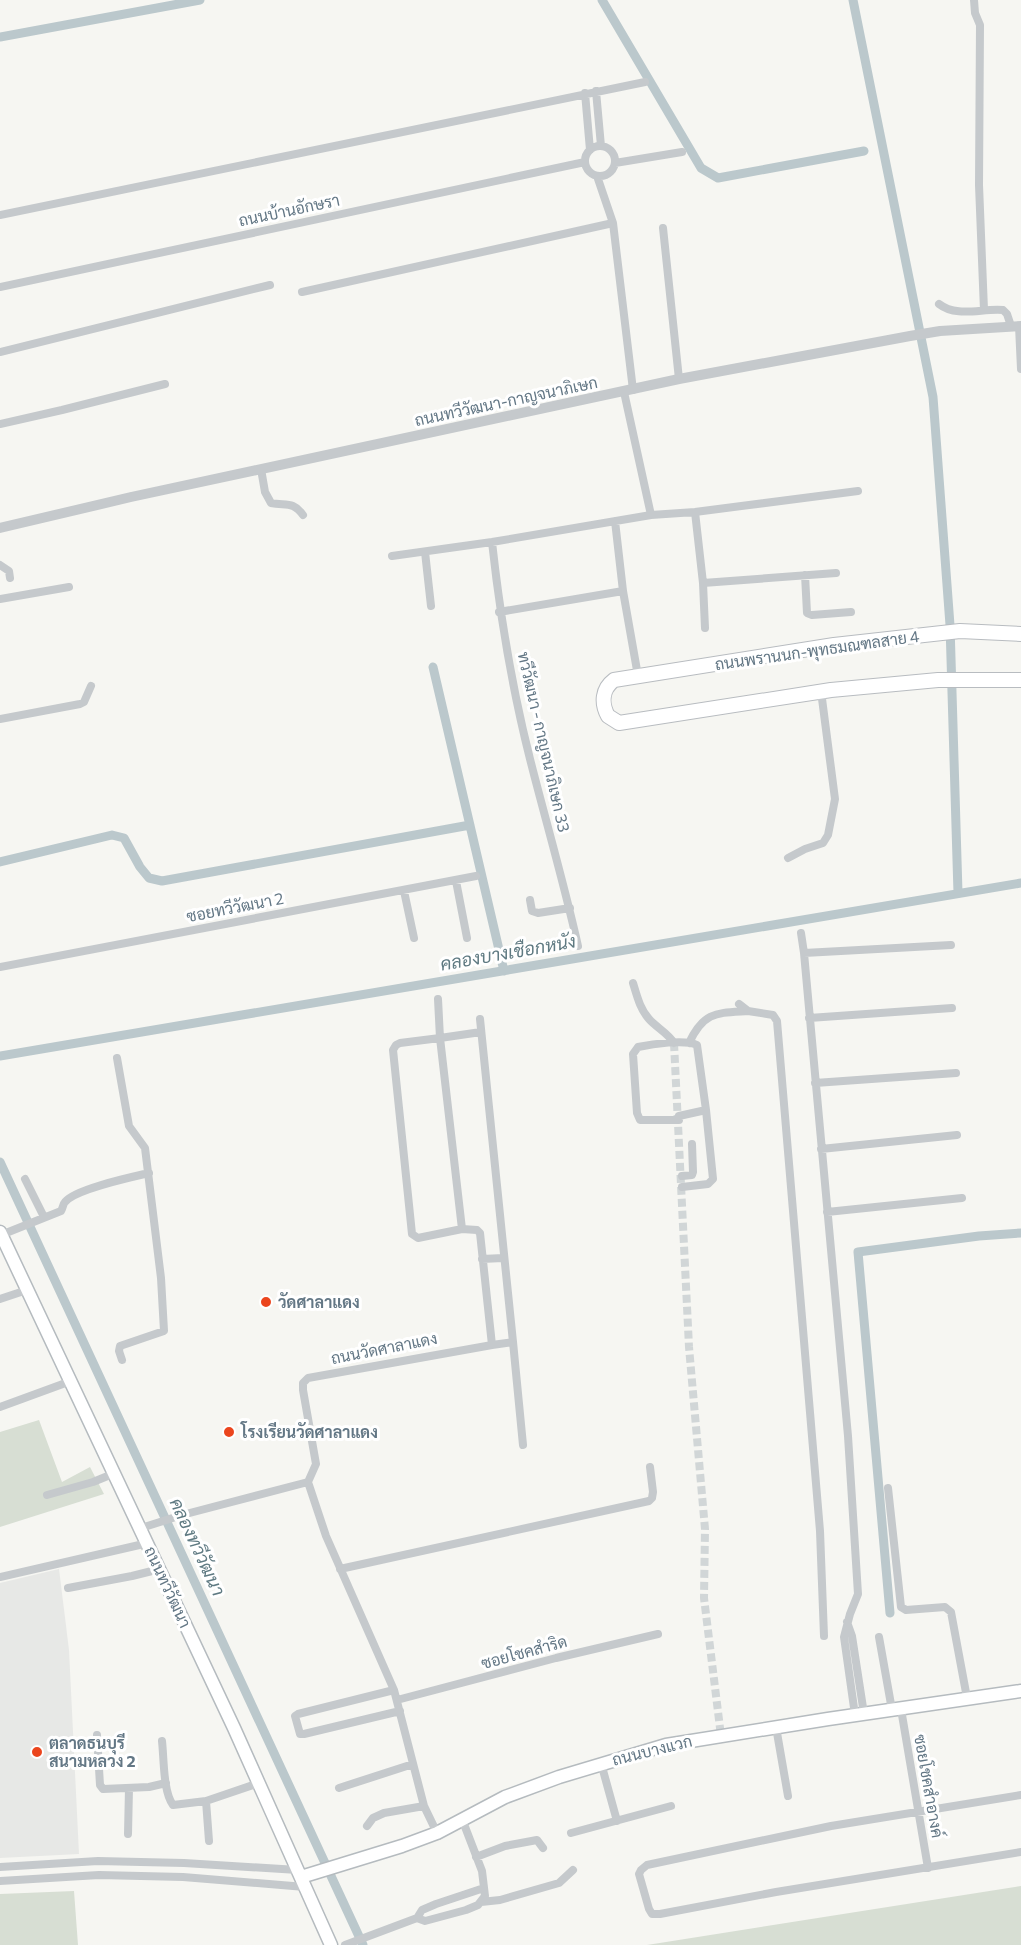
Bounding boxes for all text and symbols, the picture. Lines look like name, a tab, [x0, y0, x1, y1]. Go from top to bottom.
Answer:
street label: ถนนบ้านอักษรา	[237, 190, 341, 230]
street label: ถนนทวีวัฒนา-กาญจนาภิเษก	[412, 371, 599, 430]
street label: ถนนพรานนก-พุทธมณฑลสาย 4	[713, 626, 921, 676]
street label: ทวีวัฒนา - กาญจนาภิเษก 33	[514, 650, 575, 834]
street label: ซอยทวีวัฒนา 2	[185, 887, 285, 925]
water label: คลองบางเชือกหนัง	[438, 928, 577, 975]
place label: วัดศาลาแดง	[278, 1292, 360, 1311]
marker: วัดศาลาแดง	[259, 1295, 273, 1309]
street label: ถนนวัดศาลาแดง	[329, 1328, 439, 1367]
place label: โรงเรียนวัดศาลาแดง	[240, 1421, 378, 1441]
marker: โรงเรียนวัดศาลาแดง	[222, 1425, 236, 1439]
water label: คลองทวีวัฒนา	[166, 1494, 231, 1599]
street label: ถนนทวีวัฒนา	[141, 1543, 197, 1631]
street label: ซอยโชคสำริด	[479, 1630, 569, 1672]
street label: ถนนบางแวก	[610, 1730, 694, 1769]
street label: ซอยโชคสำอางค์	[911, 1732, 950, 1839]
place label: ตลาดธนบุรี สนามหลวง 2	[49, 1733, 136, 1770]
marker: ตลาดธนบุรี สนามหลวง 2	[30, 1745, 44, 1759]

